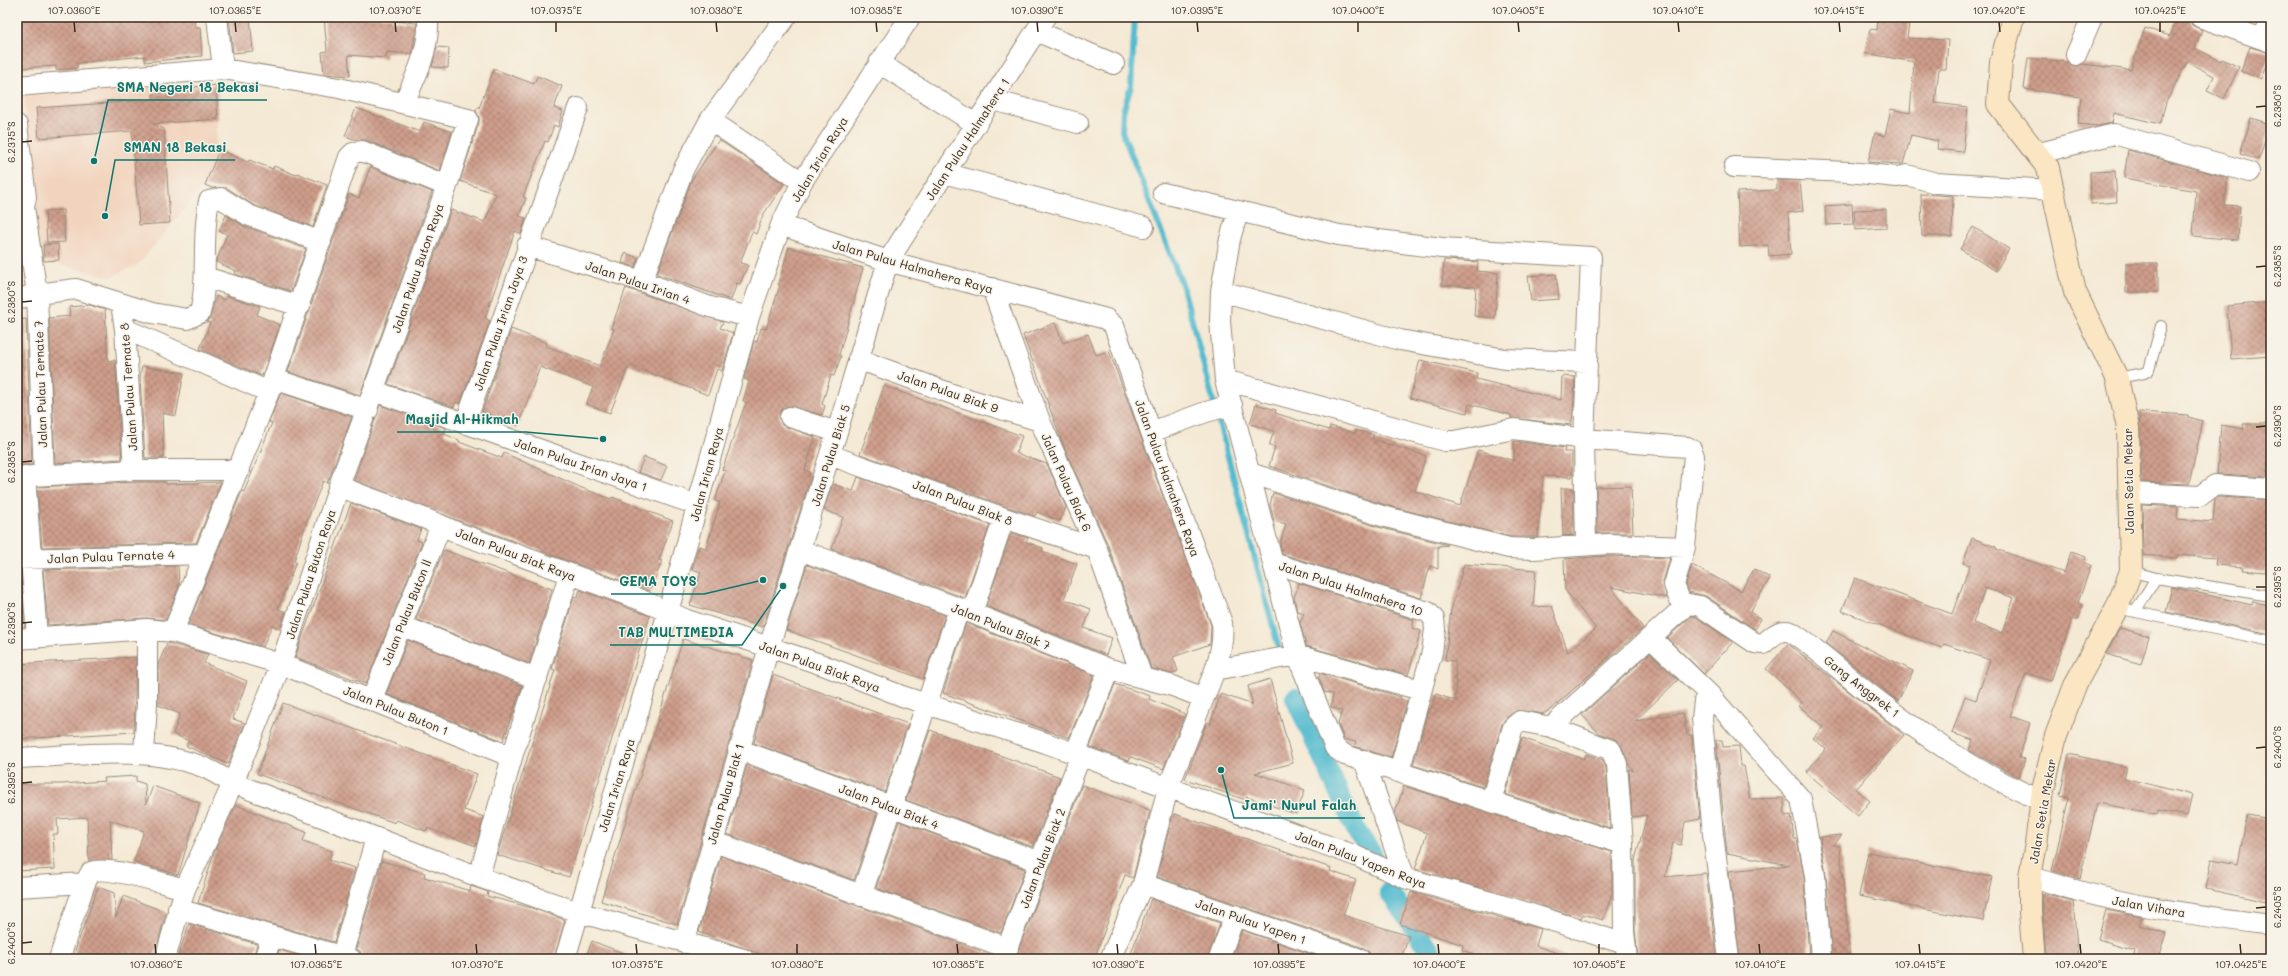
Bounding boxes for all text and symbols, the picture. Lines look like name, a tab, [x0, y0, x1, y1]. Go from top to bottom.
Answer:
text: 107.0360°E	[48, 3, 101, 17]
text: 107.0365°E	[209, 3, 262, 17]
text: 107.0370°E	[369, 3, 422, 17]
text: 107.0375°E	[530, 3, 582, 17]
text: 107.0380°E	[690, 3, 743, 17]
text: 107.0385°E	[850, 3, 903, 17]
text: 107.0390°E	[1011, 3, 1064, 17]
text: 107.0395°E	[1171, 3, 1224, 17]
text: 107.0400°E	[1331, 3, 1385, 17]
text: 107.0405°E	[1492, 3, 1545, 17]
text: 107.0410°E	[1652, 3, 1704, 17]
text: 107.0415°E	[1813, 3, 1865, 17]
text: 107.0420°E	[1973, 3, 2026, 17]
text: 107.0425°E	[2134, 3, 2186, 17]
callout: SMA Negeri 18 Bekasi	[108, 75, 267, 100]
street label: Jalan Pulau Halmahera 1	[921, 75, 1013, 203]
text: SMA Negeri 18 Bekasi	[117, 78, 259, 95]
text: 6.2380°S	[2270, 85, 2284, 127]
street label: Jalan Irian Raya	[787, 113, 851, 205]
text: 6.2375°S	[4, 121, 18, 163]
callout: SMAN 18 Bekasi	[115, 135, 235, 160]
text: SMAN 18 Bekasi	[123, 138, 227, 155]
street label: Jalan Pulau Buton Raya	[387, 201, 447, 335]
street label: Jalan Pulau Halmahera Raya	[831, 235, 995, 297]
text: 6.2385°S	[2270, 245, 2284, 287]
street label: Jalan Pulau Irian Jaya 3	[469, 254, 531, 392]
street label: Jalan Pulau Irian 4	[583, 257, 693, 307]
text: 6.2380°S	[4, 281, 18, 323]
street label: Jalan Pulau Ternate 7	[30, 320, 50, 448]
street label: Jalan Pulau Ternate 8	[116, 323, 140, 451]
street label: Jalan Pulau Biak 9	[895, 366, 1001, 416]
street label: Jalan Pulau Halmahera Raya	[1132, 397, 1204, 559]
street label: Jalan Pulau Biak 5	[807, 402, 853, 508]
text: 6.2390°S	[2270, 405, 2284, 447]
callout: Masjid Al-Hikmah	[397, 407, 526, 432]
text: Masjid Al-Hikmah	[405, 410, 519, 427]
street label: Jalan Irian Raya	[686, 425, 726, 523]
street label: Jalan Setia Mekar	[2119, 428, 2137, 534]
street label: Jalan Pulau Biak 6	[1038, 430, 1096, 534]
street label: Jalan Pulau Irian Jaya 1	[512, 434, 650, 494]
text: 6.2385°S	[4, 441, 18, 483]
street label: Jalan Pulau Biak 8	[911, 476, 1015, 528]
street label: Jalan Pulau Buton Raya	[281, 507, 339, 641]
street label: Jalan Pulau Biak Raya	[454, 524, 578, 584]
street label: Jalan Pulau Ternate 4	[47, 546, 175, 566]
street label: Jalan Pulau Buton ll	[377, 557, 435, 667]
street label: Jalan Pulau Halmahera 10	[1277, 557, 1425, 619]
text: 6.2395°S	[2270, 566, 2284, 608]
callout: GEMA TOYS	[611, 569, 704, 594]
text: GEMA TOYS	[619, 572, 697, 589]
street label: Jalan Pulau Biak 7	[949, 599, 1053, 653]
text: 6.2390°S	[4, 602, 18, 644]
callout: TAB MULTIMEDIA	[610, 620, 742, 645]
text: TAB MULTIMEDIA	[618, 623, 734, 640]
street label: Jalan Pulau Biak Raya	[757, 637, 883, 695]
street label: Gang Anggrek 1	[1821, 651, 1903, 721]
street label: Jalan Pulau Buton 1	[341, 682, 451, 738]
text: 6.2400°S	[2270, 726, 2284, 768]
street label: Jalan Irian Raya	[594, 736, 638, 834]
street label: Jalan Pulau Biak 1	[703, 742, 747, 846]
street label: Jalan Setia Mekar	[2025, 757, 2059, 865]
text: 6.2395°S	[4, 762, 18, 804]
street label: Jalan Pulau Biak 4	[837, 780, 941, 832]
callout: Jami' Nurul Falah	[1234, 793, 1365, 818]
text: Jami' Nurul Falah	[1242, 796, 1357, 813]
street label: Jalan Pulau Biak 2	[1016, 806, 1068, 910]
street label: Jalan Pulau Yapen Raya	[1293, 827, 1429, 891]
text: 6.2405°S	[2270, 886, 2284, 928]
street label: Jalan Vihara	[2111, 892, 2187, 920]
street label: Jalan Pulau Yapen 1	[1194, 895, 1308, 947]
text: 6.2400°S	[4, 922, 18, 964]
text: 107.0360°E	[130, 957, 183, 971]
text: 107.0365°E	[290, 957, 343, 971]
text: 107.0370°E	[451, 957, 504, 971]
text: 107.0375°E	[611, 957, 663, 971]
text: 107.0380°E	[771, 957, 824, 971]
text: 107.0385°E	[932, 957, 985, 971]
text: 107.0390°E	[1092, 957, 1145, 971]
text: 107.0395°E	[1253, 957, 1306, 971]
text: 107.0400°E	[1412, 957, 1466, 971]
text: 107.0405°E	[1573, 957, 1626, 971]
text: 107.0410°E	[1734, 957, 1786, 971]
text: 107.0415°E	[1894, 957, 1946, 971]
text: 107.0420°E	[2055, 957, 2108, 971]
text: 107.0425°E	[2215, 957, 2267, 971]

